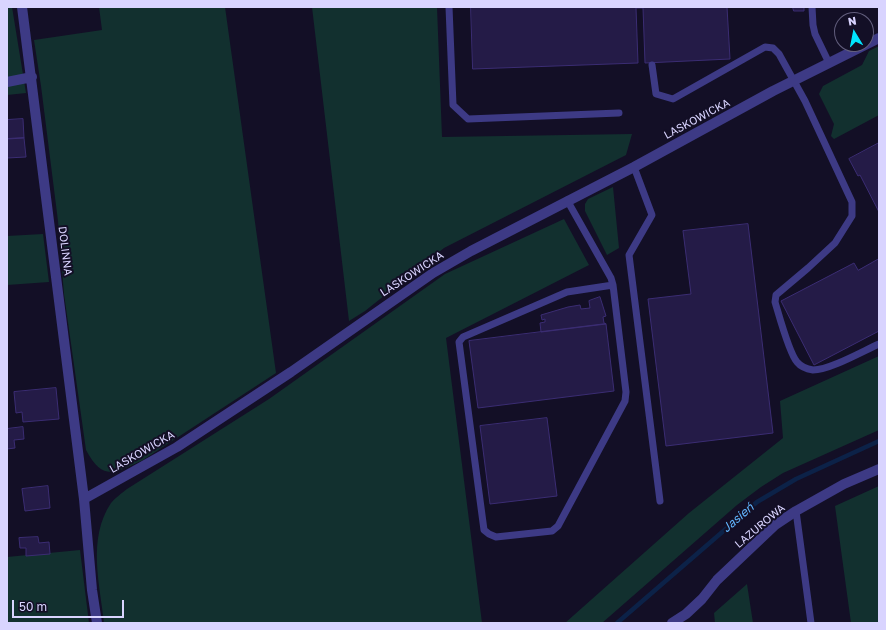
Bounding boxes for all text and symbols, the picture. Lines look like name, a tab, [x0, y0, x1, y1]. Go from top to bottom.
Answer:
north arrow	[834, 12, 874, 52]
text: N	[847, 14, 857, 28]
street label: LASKOWICKA	[662, 96, 732, 142]
street label: DOLINNA	[55, 226, 75, 276]
street label: LASKOWICKA	[378, 249, 446, 299]
street label: LASKOWICKA	[107, 428, 177, 476]
water label: Jasień	[719, 500, 757, 536]
street label: LAZUROWA	[732, 501, 788, 551]
scale bar	[14, 592, 126, 618]
text: 50 m	[19, 599, 47, 614]

